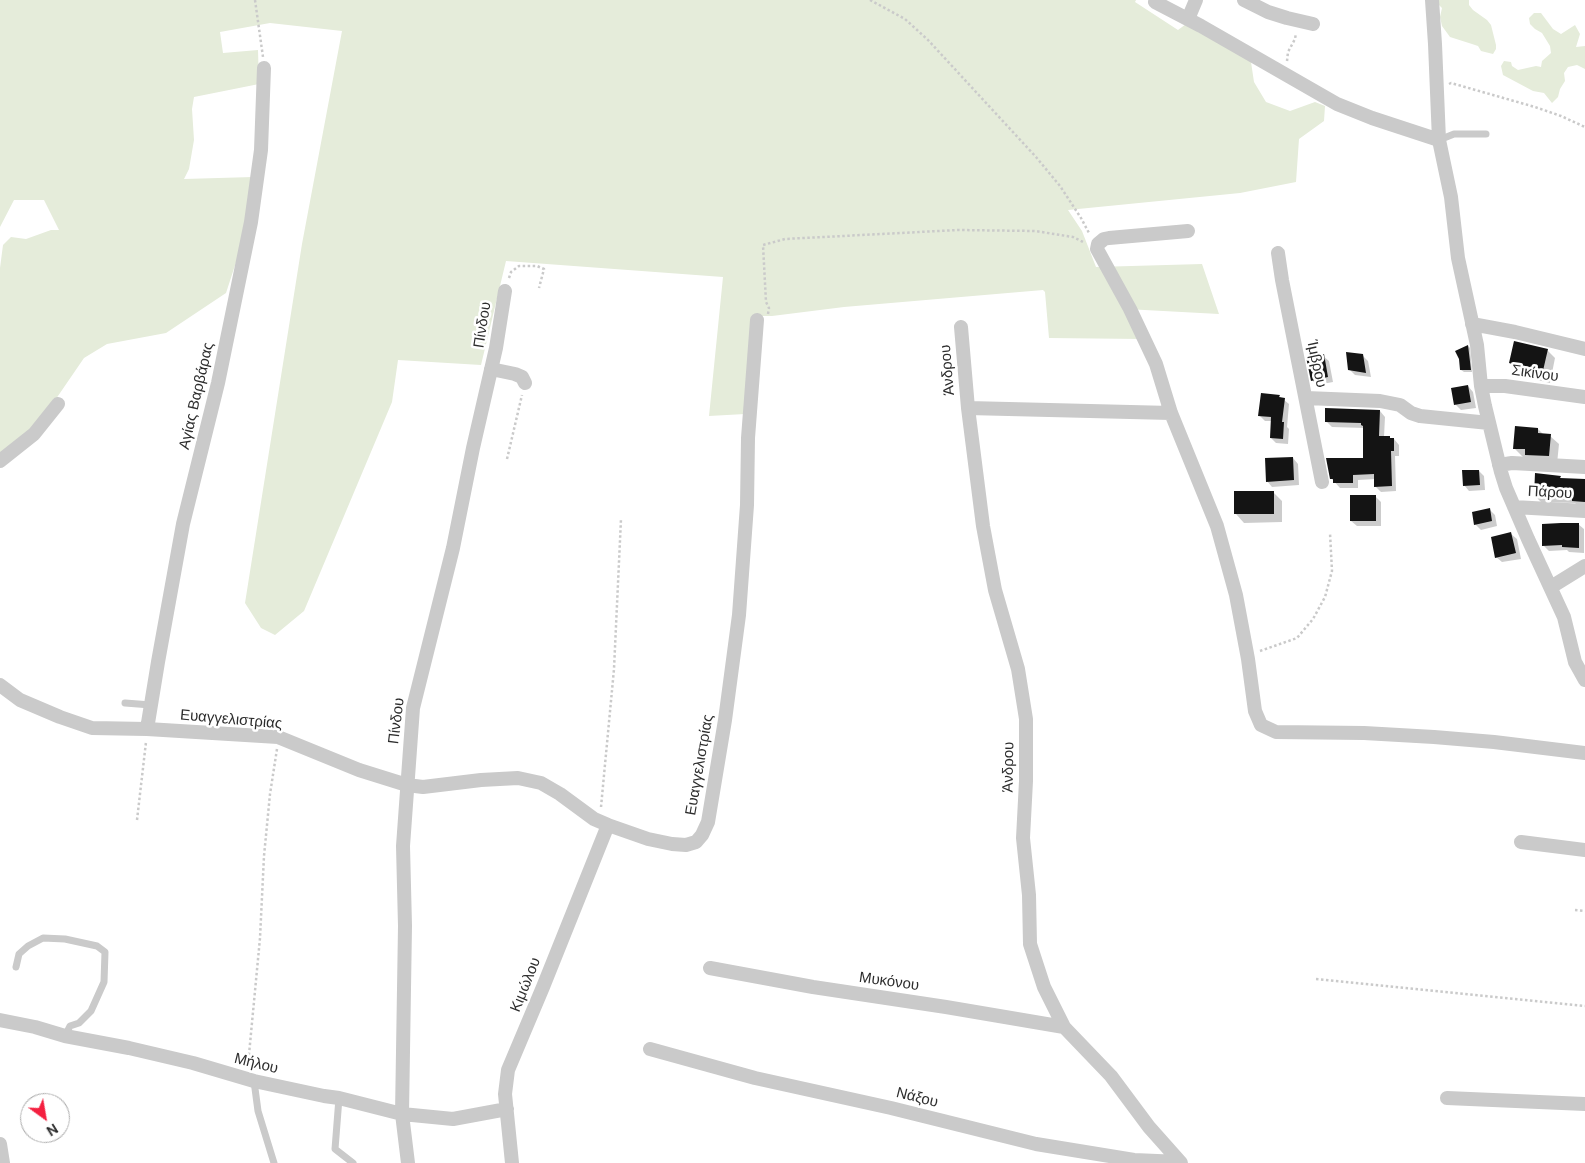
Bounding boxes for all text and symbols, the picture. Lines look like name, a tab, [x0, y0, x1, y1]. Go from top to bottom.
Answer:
street label: Πίνδου	[470, 301, 496, 349]
street label: Ίμβρου	[1302, 339, 1330, 389]
street label: Αγίας Βαρβάρας	[176, 341, 218, 451]
street label: Άνδρου	[937, 344, 959, 396]
street label: Σικίνου	[1510, 362, 1560, 386]
street label: Πάρου	[1527, 483, 1573, 503]
street label: Πίνδου	[385, 697, 409, 745]
street label: Ευαγγελιστρίας	[179, 707, 283, 733]
street label: Ευαγγελιστρίας	[682, 713, 718, 817]
street label: Άνδρου	[1000, 742, 1018, 792]
street label: Κιμώλου	[507, 955, 545, 1015]
street label: Μυκόνου	[858, 969, 920, 995]
street label: Μήλου	[232, 1050, 280, 1078]
street label: Νάξου	[894, 1084, 940, 1112]
north arrow	[20, 1093, 70, 1143]
text: N	[43, 1120, 62, 1140]

